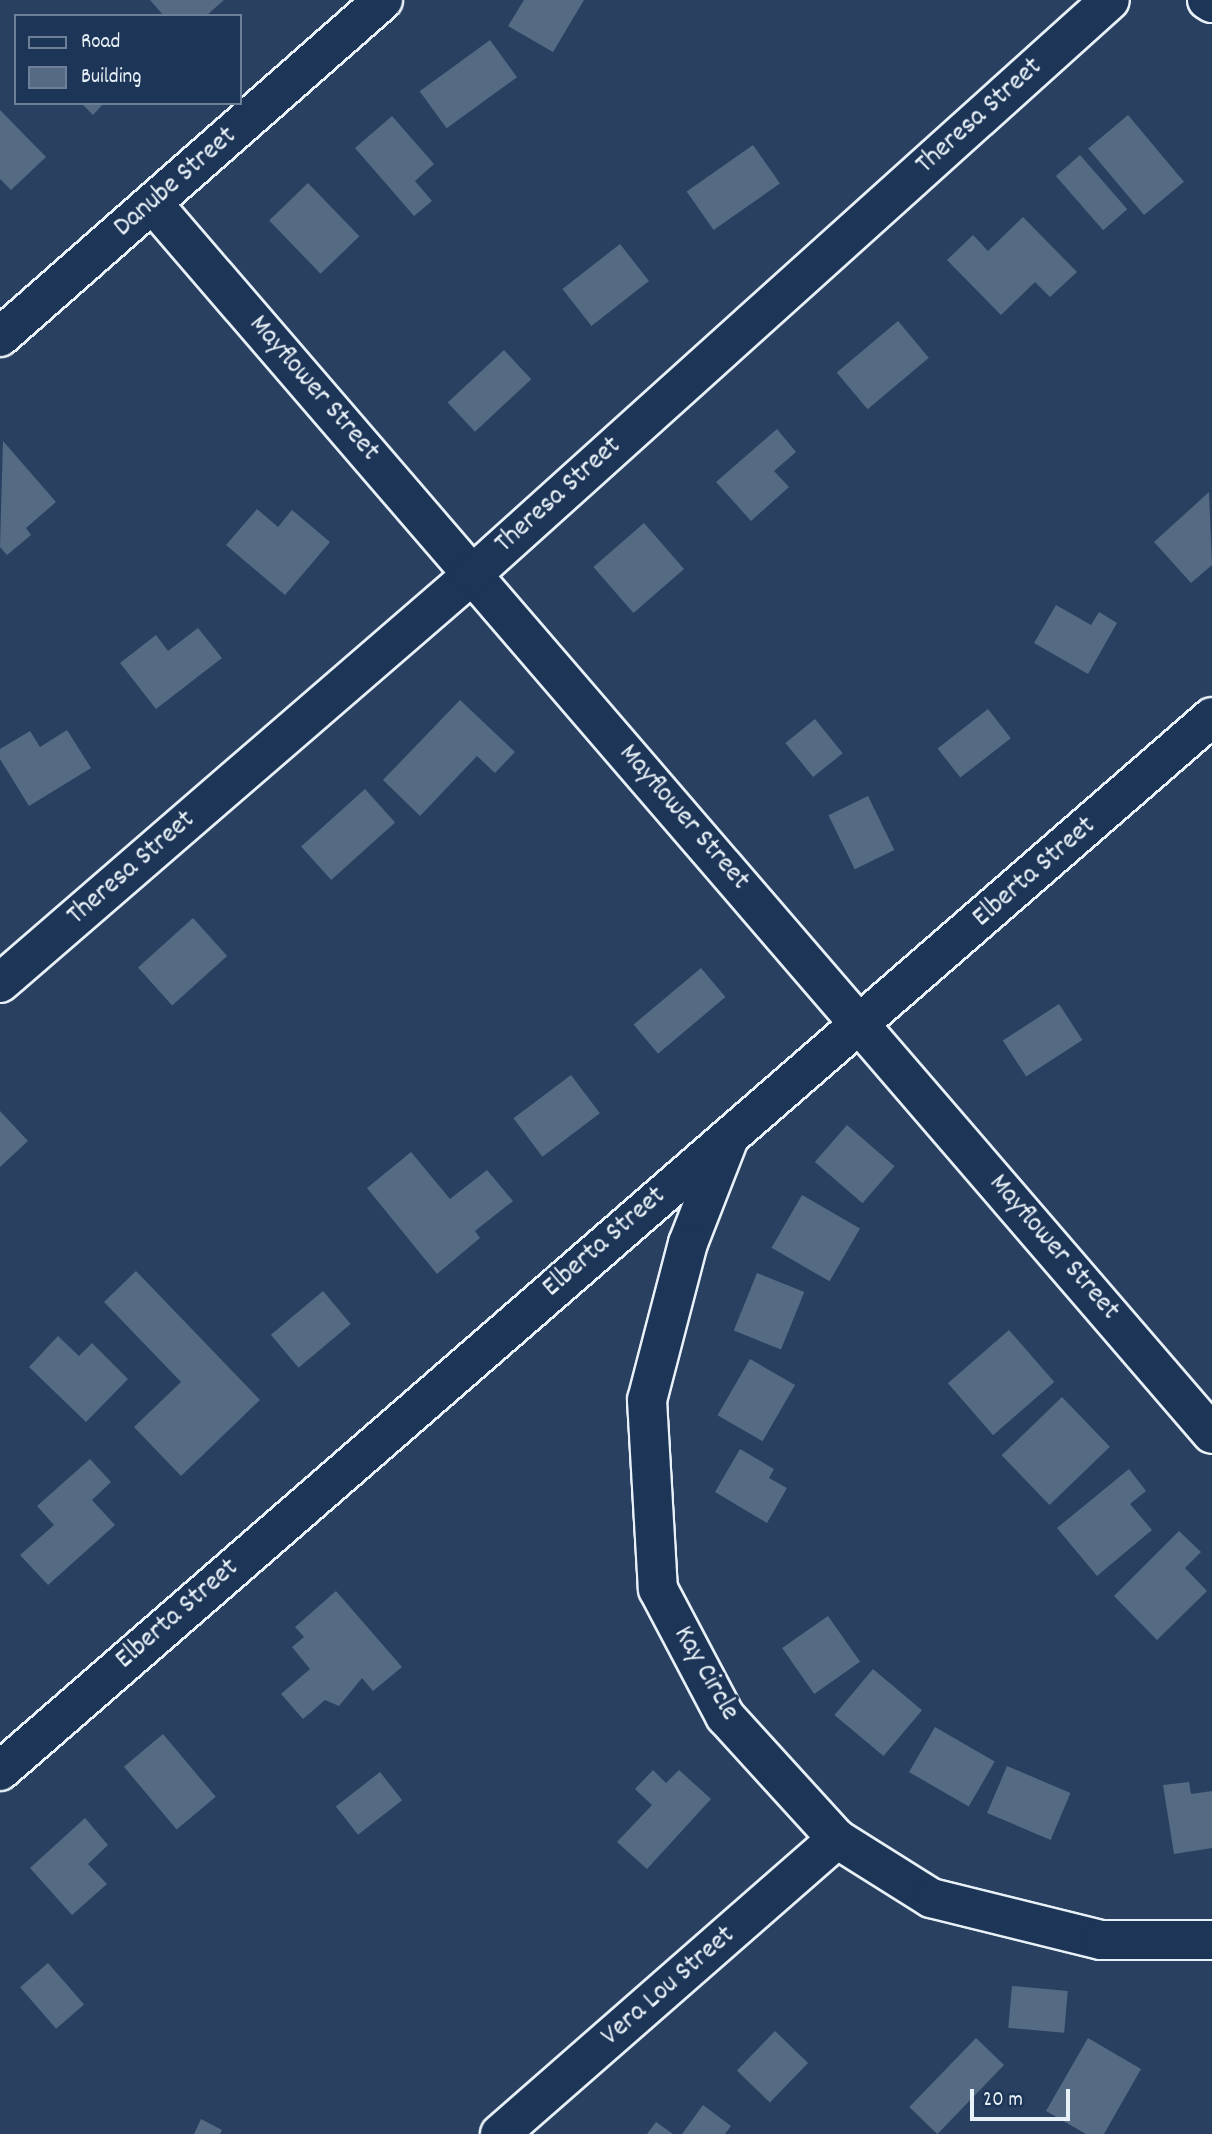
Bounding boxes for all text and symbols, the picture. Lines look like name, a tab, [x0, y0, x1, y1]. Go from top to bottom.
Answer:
legend	[14, 14, 242, 105]
text: Road	[81, 28, 120, 58]
street label: Theresa Street	[910, 52, 1050, 182]
text: Building	[81, 63, 141, 93]
street label: Danube Street	[108, 121, 244, 245]
street label: Mayflower Street	[240, 309, 386, 469]
street label: Theresa Street	[489, 431, 629, 561]
street label: Mayflower Street	[610, 738, 756, 898]
street label: Theresa Street	[61, 804, 203, 934]
street label: Elberta Street	[967, 810, 1103, 936]
street label: Mayflower Street	[980, 1168, 1126, 1328]
street label: Elberta Street	[537, 1180, 673, 1306]
street label: Elberta Street	[110, 1552, 246, 1678]
street label: Kay Circle	[665, 1621, 745, 1727]
street label: Vera Lou Street	[595, 1920, 743, 2054]
scale bar	[974, 2074, 1074, 2118]
text: 20 m	[983, 2086, 1023, 2116]

